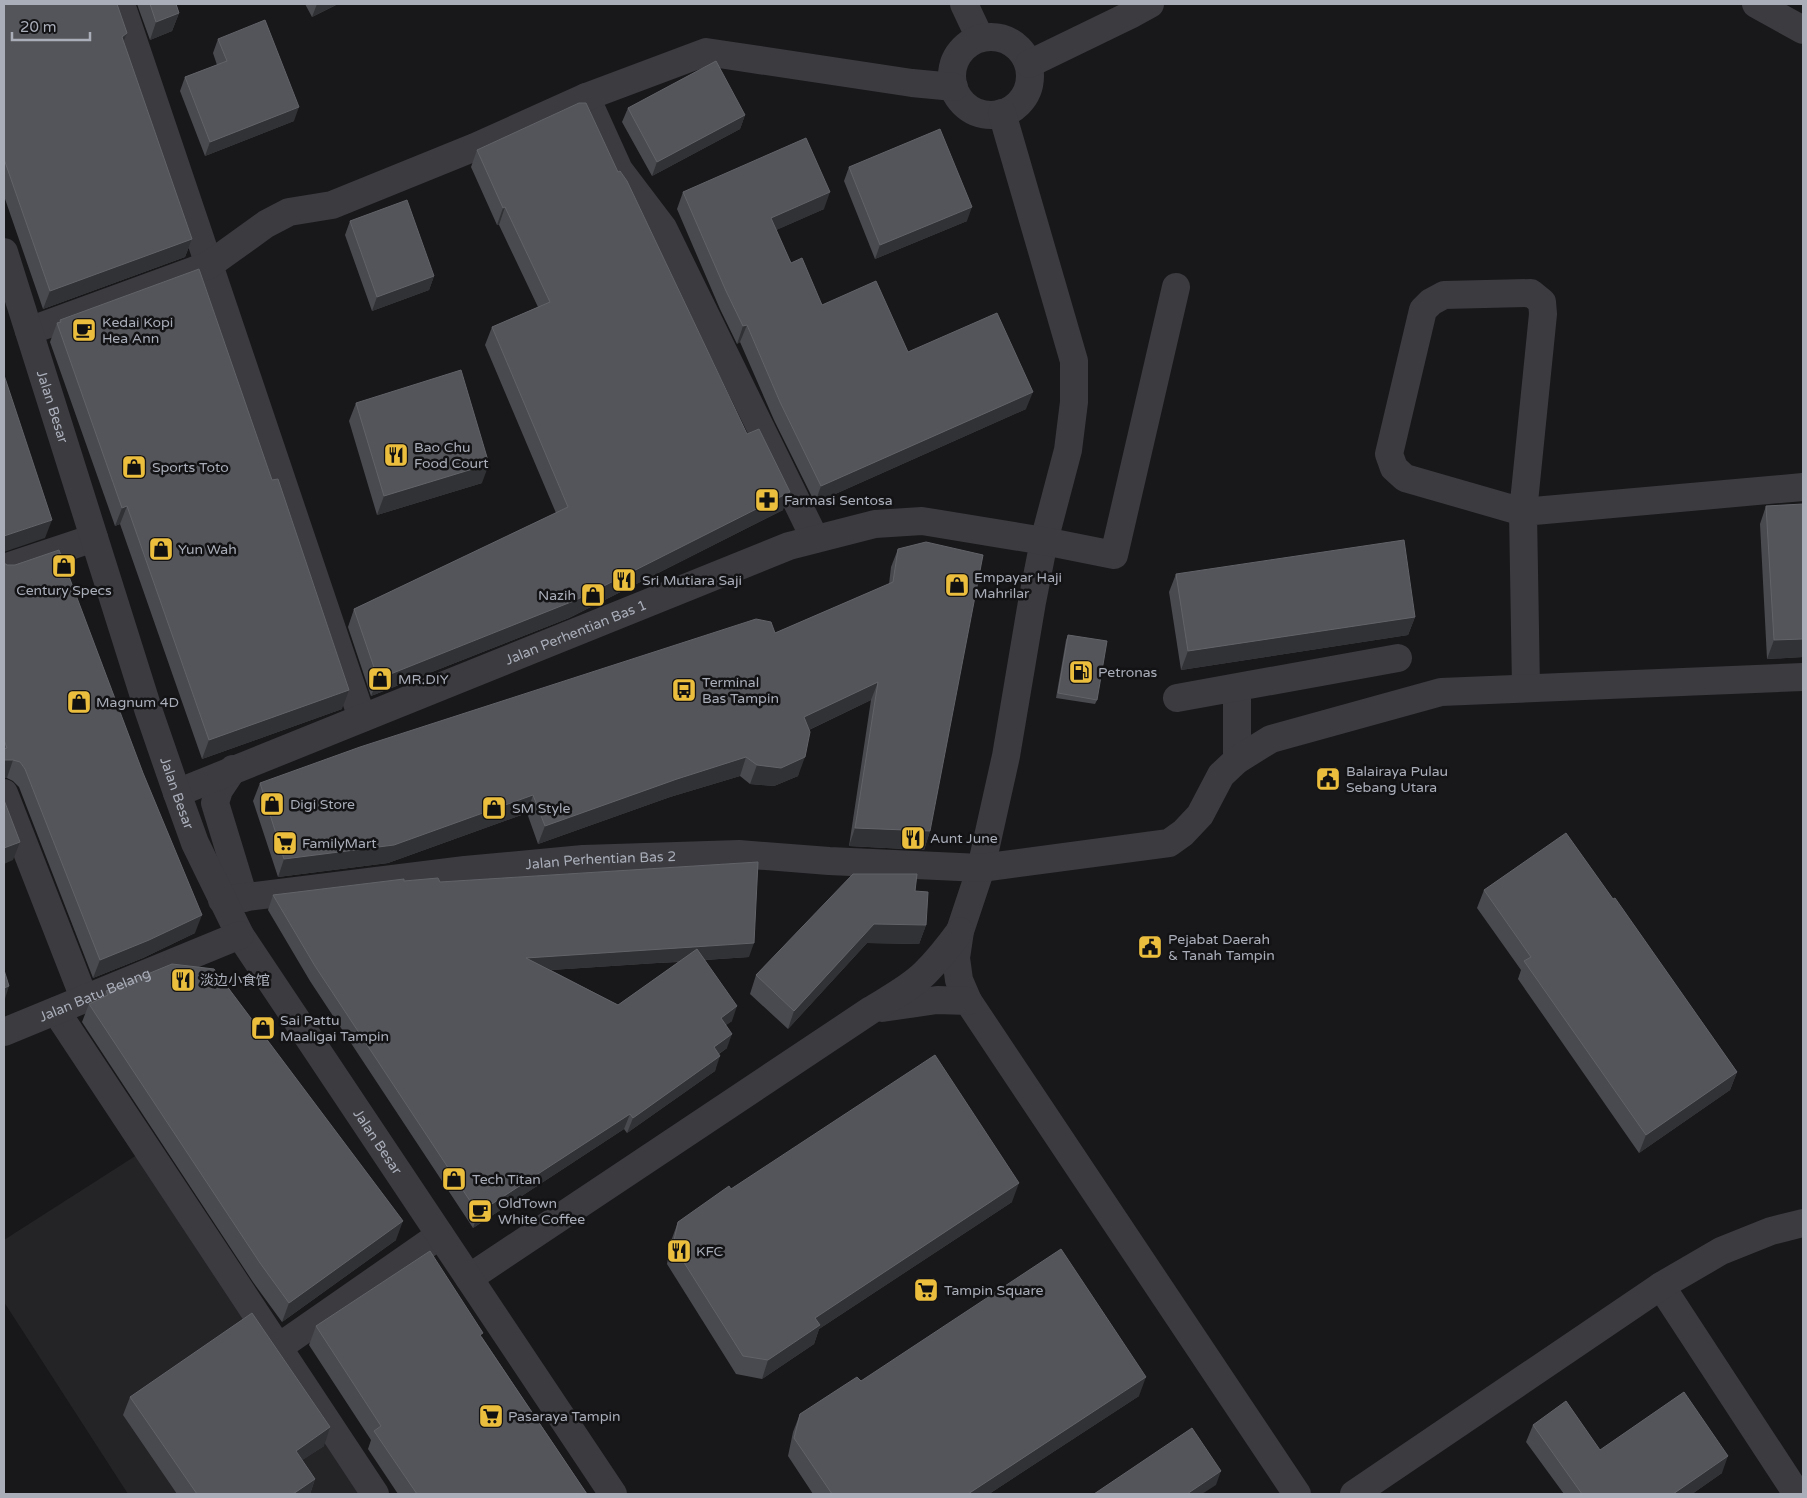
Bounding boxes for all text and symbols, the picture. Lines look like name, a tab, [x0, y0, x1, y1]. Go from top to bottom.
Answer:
scale bar	[12, 10, 90, 42]
text: 20 m	[20, 18, 57, 36]
place label: Kedai Kopi Hea Ann	[102, 314, 173, 347]
cafe icon: Kedai Kopi Hea Ann	[71, 317, 97, 343]
street label: Jalan Besar	[33, 368, 72, 446]
place label: Bao Chu Food Court	[414, 439, 489, 472]
restaurant icon: Bao Chu Food Court	[383, 442, 409, 468]
shop icon: Sports Toto	[121, 454, 147, 480]
place label: Sports Toto	[152, 459, 229, 476]
pharmacy icon: Farmasi Sentosa	[754, 487, 780, 513]
place label: Farmasi Sentosa	[784, 492, 893, 509]
shop icon: Yun Wah	[148, 536, 174, 562]
place label: Yun Wah	[178, 541, 237, 558]
shop icon: Century Specs	[51, 553, 77, 579]
restaurant icon: Sri Mutiara Saji	[611, 567, 637, 593]
place label: Empayar Haji Mahrilar	[974, 569, 1062, 602]
place label: Sri Mutiara Saji	[642, 572, 742, 589]
shop icon: Empayar Haji Mahrilar	[944, 572, 970, 598]
place label: Century Specs	[16, 582, 112, 599]
shop icon: Nazih	[580, 582, 606, 608]
place label: Nazih	[538, 587, 576, 604]
street label: Jalan Perhentian Bas 1	[503, 596, 649, 668]
fuel station icon: Petronas	[1068, 659, 1094, 685]
place label: Petronas	[1098, 664, 1158, 681]
shop icon: MR.DIY	[367, 666, 393, 692]
place label: MR.DIY	[398, 671, 449, 688]
place label: Terminal Bas Tampin	[702, 674, 779, 707]
bus stop icon: Terminal Bas Tampin	[671, 677, 697, 703]
shop icon: Magnum 4D	[66, 689, 92, 715]
place label: Magnum 4D	[96, 694, 179, 711]
street label: Jalan Besar	[157, 755, 198, 832]
place label: Balairaya Pulau Sebang Utara	[1346, 763, 1448, 796]
public building icon: Balairaya Pulau Sebang Utara	[1315, 766, 1341, 792]
shop icon: Digi Store	[259, 791, 285, 817]
shop icon: SM Style	[481, 795, 507, 821]
place label: Digi Store	[290, 796, 355, 813]
place label: SM Style	[512, 800, 570, 817]
restaurant icon: Aunt June	[900, 825, 926, 851]
supermarket icon: FamilyMart	[272, 830, 298, 856]
place label: Aunt June	[930, 830, 998, 847]
place label: FamilyMart	[302, 835, 377, 852]
street label: Jalan Perhentian Bas 2	[525, 848, 676, 873]
place label: Pejabat Daerah & Tanah Tampin	[1168, 931, 1275, 964]
public building icon: Pejabat Daerah & Tanah Tampin	[1137, 934, 1163, 960]
street label: Jalan Batu Belang	[36, 964, 153, 1025]
restaurant icon: 淡边小食馆	[170, 967, 196, 993]
place label: 淡边小食馆	[200, 972, 270, 989]
place label: Sai Pattu Maaligai Tampin	[280, 1012, 389, 1045]
shop icon: Sai Pattu Maaligai Tampin	[250, 1015, 276, 1041]
street label: Jalan Besar	[350, 1106, 406, 1178]
shop icon: Tech Titan	[441, 1166, 467, 1192]
place label: Tech Titan	[472, 1171, 541, 1188]
place label: OldTown White Coffee	[498, 1195, 585, 1228]
cafe icon: OldTown White Coffee	[467, 1198, 493, 1224]
restaurant icon: KFC	[666, 1238, 692, 1264]
place label: KFC	[696, 1243, 724, 1260]
supermarket icon: Tampin Square	[913, 1277, 939, 1303]
place label: Tampin Square	[944, 1282, 1044, 1299]
supermarket icon: Pasaraya Tampin	[478, 1403, 504, 1429]
place label: Pasaraya Tampin	[508, 1408, 621, 1425]

